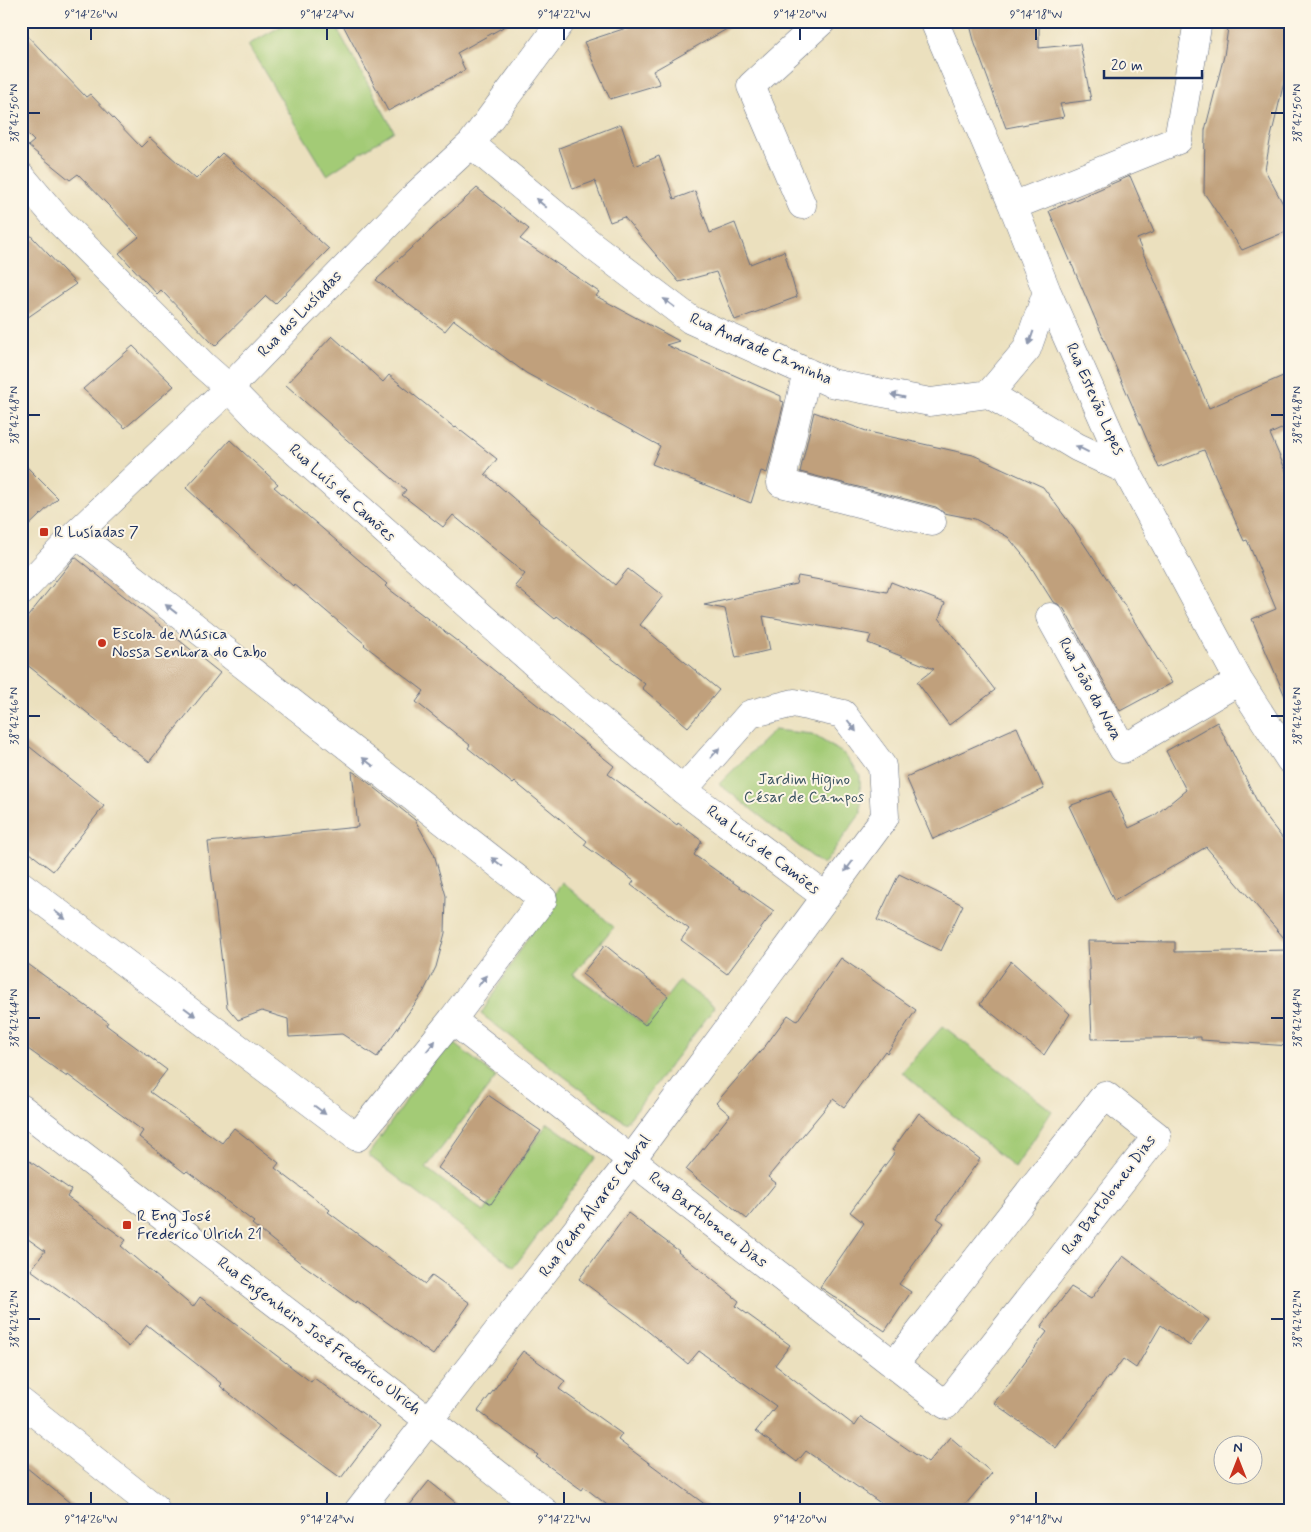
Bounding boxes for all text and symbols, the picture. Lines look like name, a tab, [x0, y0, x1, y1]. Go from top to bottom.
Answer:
text: 9°14'26"W	[65, 7, 118, 23]
text: 9°14'24"W	[300, 7, 354, 23]
text: 9°14'22"W	[538, 7, 590, 23]
text: 9°14'20"W	[773, 7, 827, 23]
text: 9°14'18"W	[1010, 7, 1062, 23]
scale bar	[1104, 48, 1201, 80]
text: 20 m	[1111, 56, 1143, 76]
text: 38°42'50"N	[7, 84, 23, 142]
text: 38°42'50"N	[1290, 84, 1306, 142]
one-way arrow	[535, 197, 548, 208]
street label: Rua dos Lusíadas	[253, 266, 347, 362]
one-way arrow	[662, 298, 676, 308]
street label: Rua Andrade Caminha	[686, 308, 836, 390]
one-way arrow	[1027, 331, 1035, 346]
street label: Rua Estevão Lopes	[1061, 340, 1129, 458]
text: 38°42'48"N	[7, 386, 23, 444]
text: 38°42'48"N	[1290, 386, 1306, 444]
one-way arrow	[891, 392, 906, 400]
street label: Rua Luís de Camões	[284, 439, 400, 547]
one-way arrow	[1075, 445, 1089, 453]
place label: R Lusíadas 7	[54, 522, 139, 543]
marker: R Lusíadas 7	[38, 526, 50, 538]
one-way arrow	[165, 603, 178, 614]
place label: Escola de Música Nossa Senhora do Cabo	[112, 624, 267, 663]
street label: Rua João da Nova	[1053, 634, 1127, 744]
marker: Escola de Música Nossa Senhora do Cabo	[96, 637, 108, 649]
text: 38°42'46"N	[7, 687, 23, 745]
text: 38°42'46"N	[1290, 687, 1306, 745]
one-way arrow	[847, 719, 857, 733]
one-way arrow	[709, 748, 721, 760]
one-way arrow	[362, 757, 375, 768]
park label: Jardim Higino César de Campos	[744, 769, 864, 808]
street label: Rua Luís de Camões	[702, 800, 824, 900]
one-way arrow	[490, 857, 503, 868]
one-way arrow	[843, 859, 854, 872]
one-way arrow	[53, 909, 66, 920]
one-way arrow	[476, 975, 487, 988]
text: 38°42'44"N	[7, 989, 23, 1047]
text: 38°42'44"N	[1290, 989, 1306, 1047]
one-way arrow	[183, 1007, 197, 1017]
one-way arrow	[426, 1040, 437, 1053]
one-way arrow	[313, 1104, 326, 1115]
street label: Rua Pedro Álvares Cabral	[534, 1130, 656, 1281]
street label: Rua Bartolomeu Dias	[1057, 1131, 1161, 1259]
street label: Rua Bartolomeu Dias	[644, 1167, 772, 1273]
place label: R Eng José Frederico Ulrich 21	[137, 1206, 262, 1245]
marker: R Eng José Frederico Ulrich 21	[121, 1219, 133, 1231]
street label: Rua Engenheiro José Frederico Ulrich	[212, 1252, 425, 1420]
text: 38°42'42"N	[7, 1290, 23, 1348]
text: 38°42'42"N	[1290, 1290, 1306, 1348]
north arrow	[1214, 1434, 1264, 1484]
text: N	[1233, 1439, 1243, 1457]
text: 9°14'26"W	[65, 1512, 118, 1528]
text: 9°14'24"W	[300, 1512, 354, 1528]
text: 9°14'22"W	[538, 1512, 590, 1528]
text: 9°14'20"W	[773, 1512, 827, 1528]
text: 9°14'18"W	[1010, 1512, 1062, 1528]

